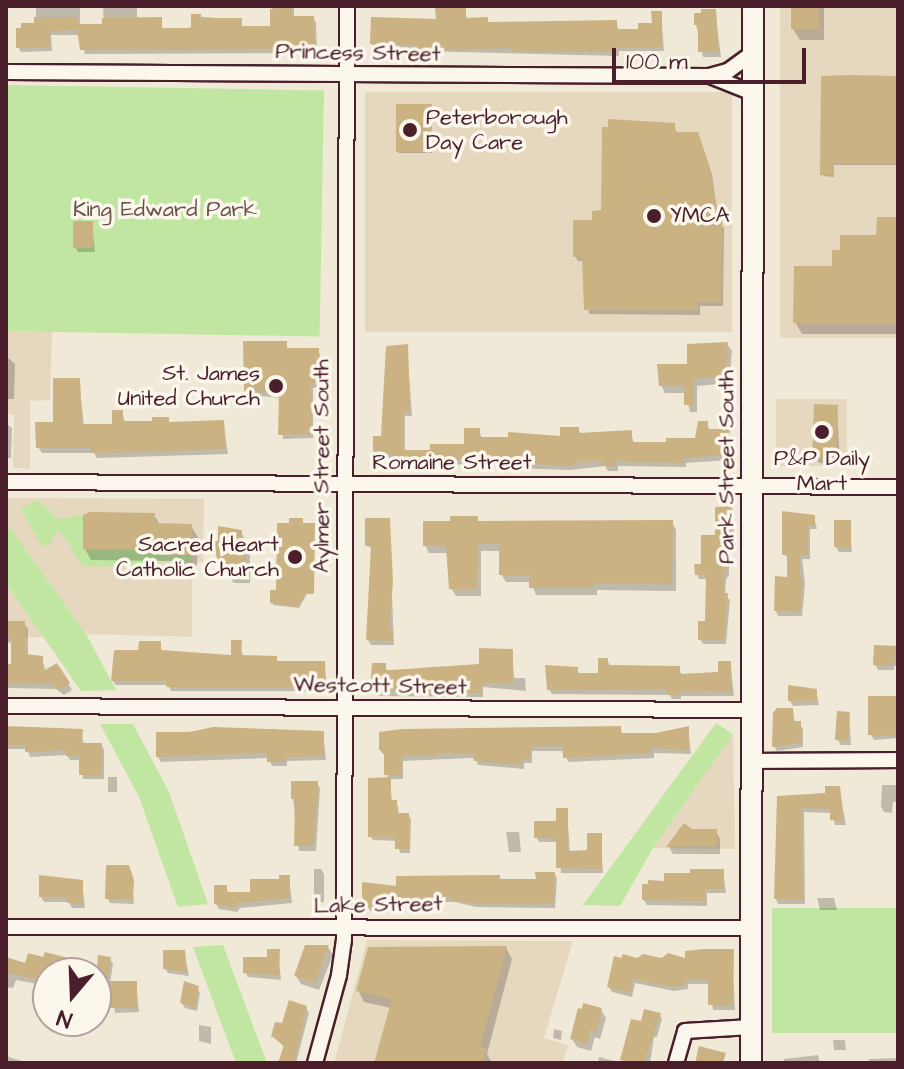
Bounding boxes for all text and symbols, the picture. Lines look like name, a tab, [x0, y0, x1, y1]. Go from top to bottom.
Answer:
scale bar	[616, 32, 810, 82]
street label: Princess Street	[275, 38, 441, 68]
text: 100 m	[626, 45, 688, 79]
place label: Peterborough Day Care	[426, 104, 568, 156]
marker: Peterborough Day Care	[401, 121, 419, 139]
park label: King Edward Park	[73, 197, 257, 223]
place label: YMCA	[670, 203, 730, 229]
marker: YMCA	[645, 207, 663, 225]
street label: Aylmer Street South	[309, 359, 335, 573]
place label: St. James United Church	[118, 360, 260, 412]
street label: Park Street South	[714, 370, 740, 564]
marker: St. James United Church	[267, 377, 285, 395]
marker: P&P Daily Mart	[813, 423, 831, 441]
place label: P&P Daily Mart	[774, 445, 870, 496]
street label: Romaine Street	[372, 450, 532, 476]
place label: Sacred Heart Catholic Church	[116, 531, 279, 582]
marker: Sacred Heart Catholic Church	[286, 548, 304, 566]
street label: Westcott Street	[293, 671, 467, 701]
street label: Lake Street	[314, 891, 442, 919]
north arrow	[32, 957, 112, 1037]
text: N	[53, 1001, 76, 1035]

